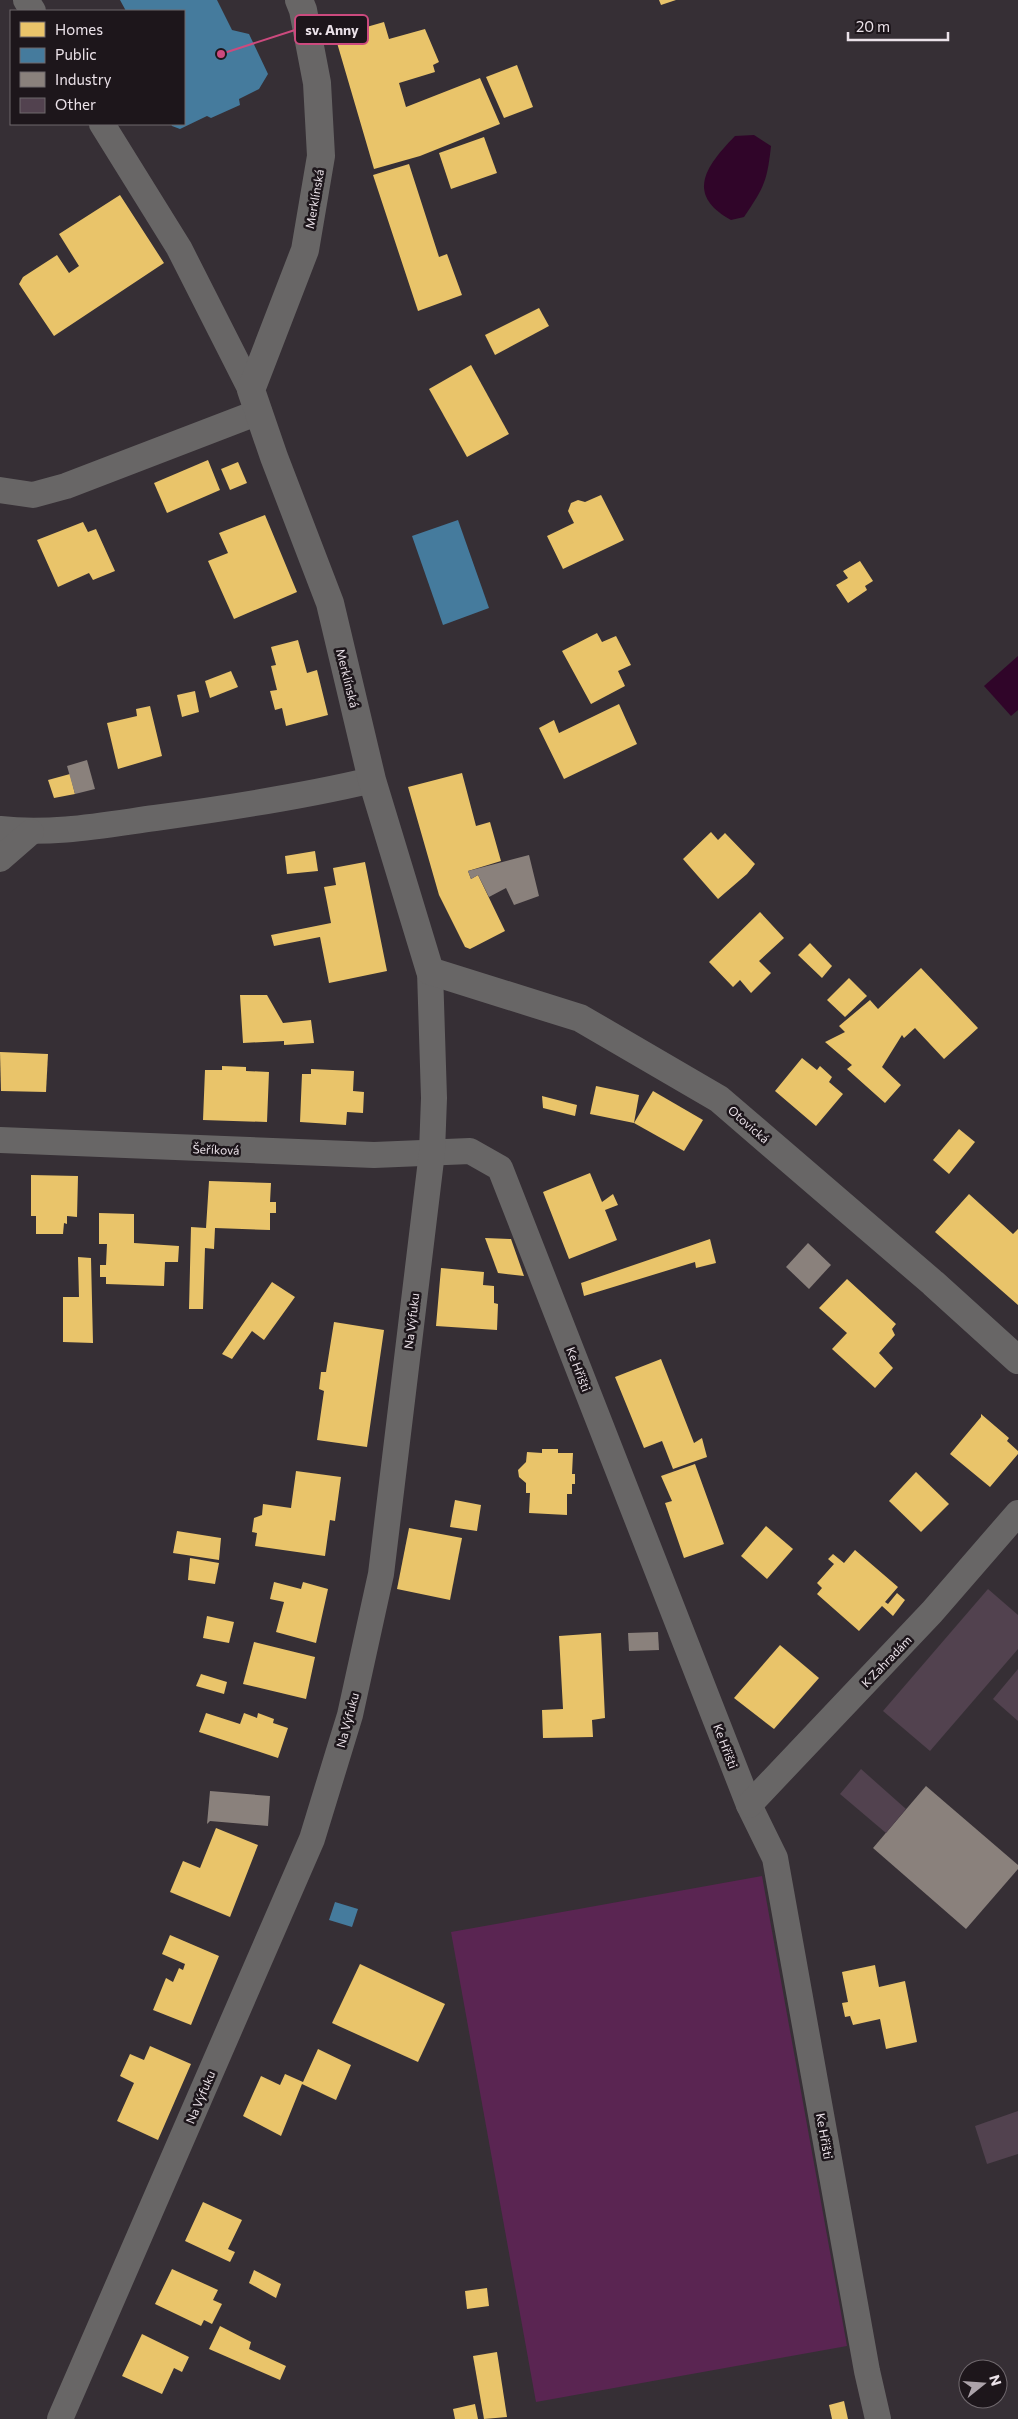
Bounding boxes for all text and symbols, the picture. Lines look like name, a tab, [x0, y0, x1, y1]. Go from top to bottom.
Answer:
legend	[10, 10, 185, 125]
scale bar	[848, 10, 948, 42]
callout: sv. Anny	[295, 15, 368, 44]
text: 20 m	[856, 17, 890, 35]
text: Homes	[55, 20, 103, 38]
text: sv. Anny	[305, 21, 359, 38]
text: Public	[55, 45, 97, 63]
text: Industry	[55, 70, 112, 88]
text: Other	[55, 95, 96, 113]
street label: Merklínská	[302, 168, 326, 230]
street label: Merklínská	[334, 647, 362, 709]
street label: Otovická	[726, 1102, 772, 1146]
street label: Šeříková	[192, 1141, 240, 1157]
street label: Na Výfuku	[401, 1292, 421, 1350]
street label: Ke Hřišti	[564, 1345, 594, 1393]
street label: K Zahradám	[858, 1632, 914, 1690]
street label: Na Výfuku	[333, 1691, 361, 1749]
street label: Ke Hřišti	[711, 1722, 741, 1770]
street label: Na Výfuku	[183, 2068, 217, 2126]
street label: Ke Hřišti	[814, 2112, 836, 2160]
north arrow	[958, 2359, 1008, 2409]
text: N	[986, 2373, 1006, 2388]

